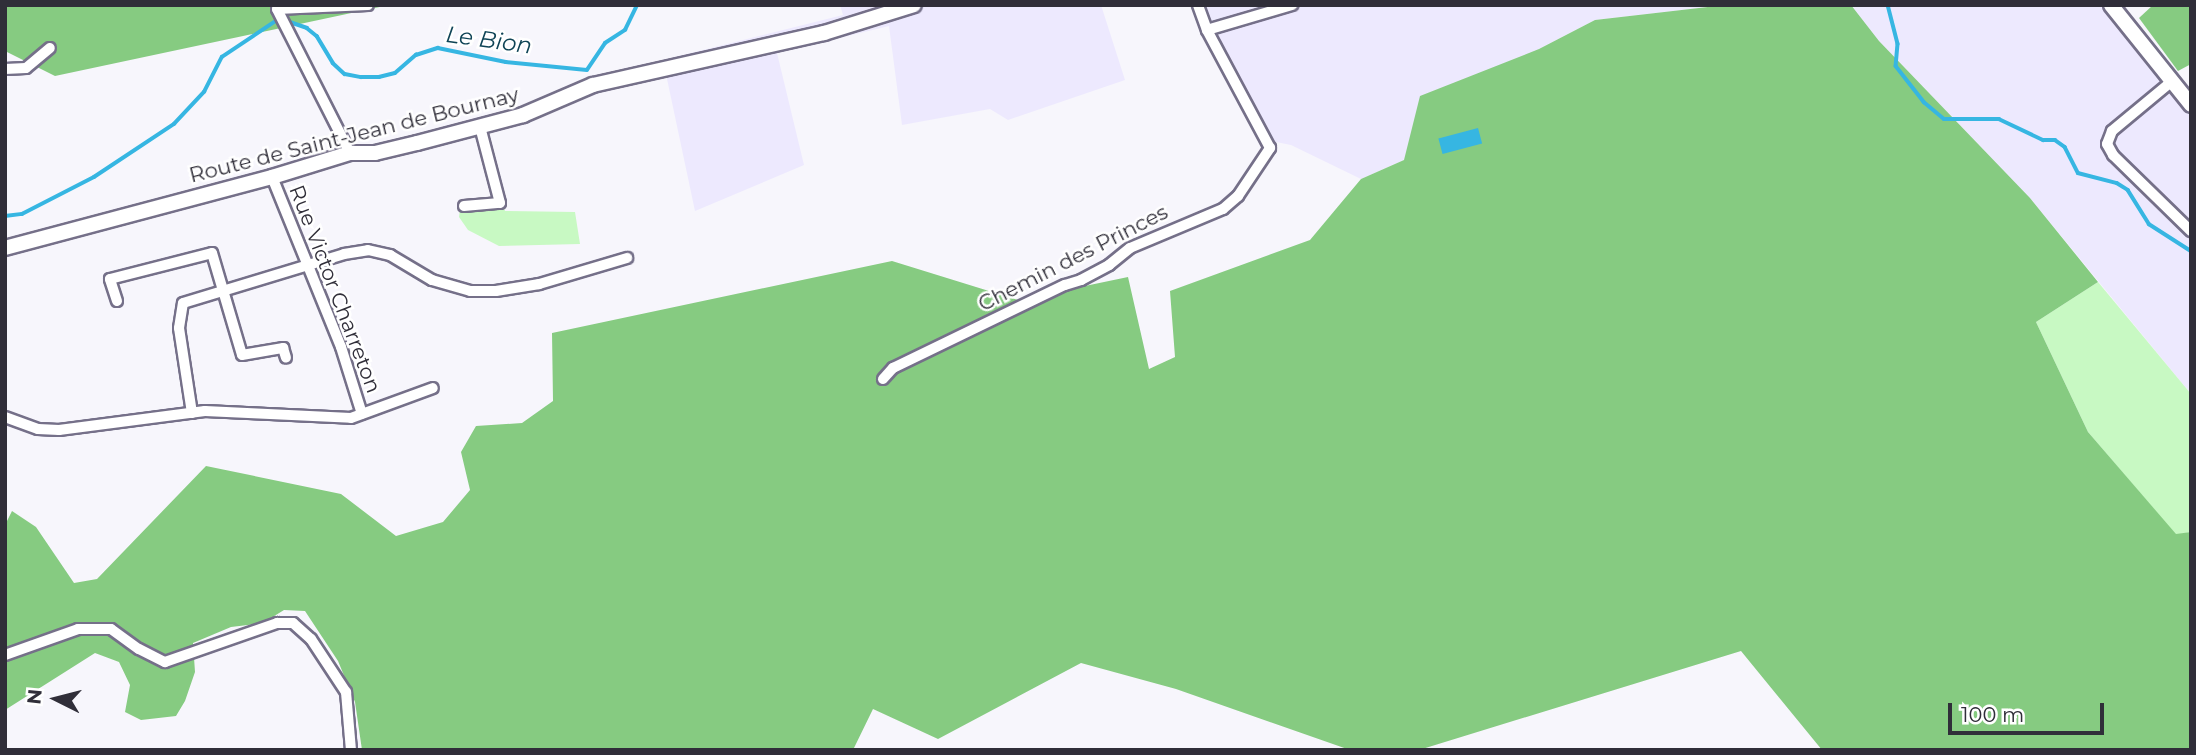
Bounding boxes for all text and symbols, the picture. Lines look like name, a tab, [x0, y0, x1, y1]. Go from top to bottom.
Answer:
water label: Le Bion	[444, 20, 534, 60]
street label: Route de Saint-Jean de Bournay	[187, 82, 521, 188]
street label: Rue Victor Charreton	[284, 181, 386, 397]
street label: Chemin des Princes	[974, 199, 1172, 317]
north arrow	[21, 664, 91, 734]
text: N	[22, 688, 47, 706]
scale bar	[1951, 688, 2107, 732]
text: 100 m	[1961, 702, 2024, 727]

